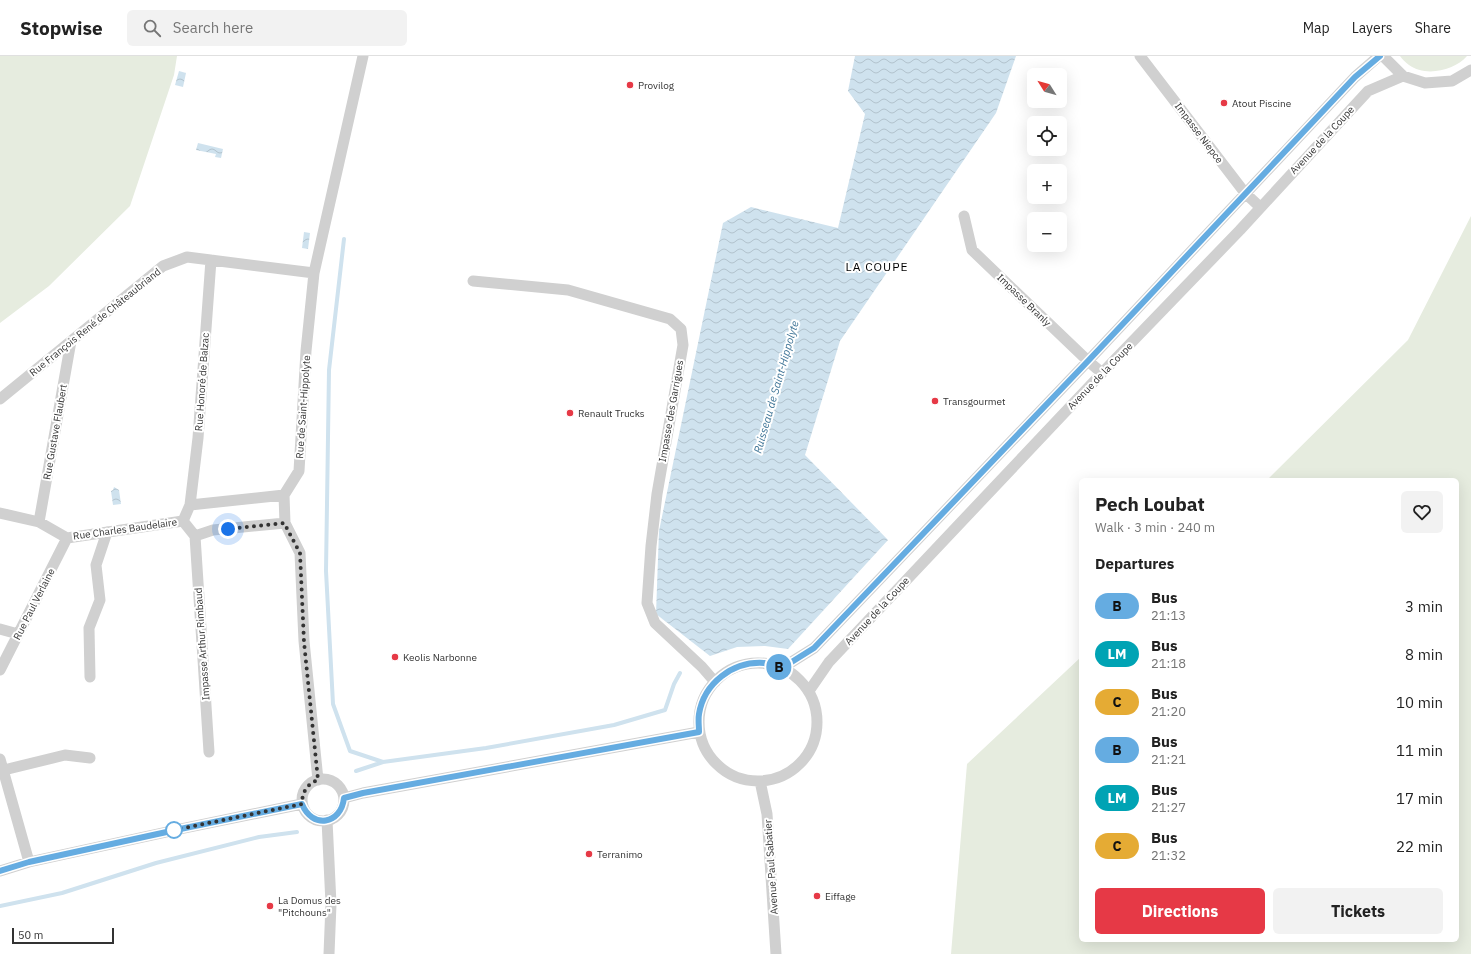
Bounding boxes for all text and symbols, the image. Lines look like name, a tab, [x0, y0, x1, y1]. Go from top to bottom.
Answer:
search box	[127, 10, 407, 46]
text: Stopwise	[20, 16, 103, 40]
icon: search	[141, 17, 163, 39]
text: Search here	[173, 18, 253, 37]
text: Map	[1303, 19, 1330, 37]
text: Layers	[1352, 19, 1393, 37]
text: Share	[1415, 19, 1451, 37]
north arrow	[1027, 68, 1067, 108]
map controls	[1027, 68, 1067, 252]
place label: Provilog	[638, 79, 675, 92]
marker: Provilog	[625, 80, 635, 90]
place label: Atout Piscine	[1232, 97, 1292, 110]
marker: Atout Piscine	[1219, 98, 1229, 108]
street label: Impasse Niepce	[1172, 100, 1226, 166]
street label: Avenue de la Coupe	[1287, 103, 1357, 177]
button: locate	[1027, 116, 1067, 156]
button: +	[1027, 164, 1067, 204]
button: −	[1027, 212, 1067, 252]
district label: LA COUPE	[846, 259, 908, 274]
street label: Rue François René de Châteaubriand	[27, 265, 163, 379]
street label: Impasse Branly	[994, 271, 1054, 329]
water label: Ruisseau de Saint-Hippolyte	[750, 319, 802, 455]
street label: Rue Honoré de Balzac	[192, 332, 212, 432]
street label: Avenue de la Coupe	[1065, 339, 1136, 412]
street label: Rue de Saint-Hippolyte	[293, 354, 313, 459]
street label: Impasse des Garrigues	[656, 359, 686, 463]
street label: Rue Gustave Flaubert	[40, 383, 70, 481]
place label: Transgourmet	[943, 395, 1006, 408]
marker: Transgourmet	[930, 396, 940, 406]
place label: Renault Trucks	[578, 407, 645, 420]
marker: Renault Trucks	[565, 408, 575, 418]
button: heart	[1401, 491, 1443, 533]
text: Pech Loubat	[1095, 492, 1205, 516]
street label: Rue Charles Baudelaire	[72, 515, 178, 543]
your location	[218, 519, 238, 539]
text: Walk · 3 min · 240 m	[1095, 519, 1215, 536]
text: Departures	[1095, 554, 1174, 573]
street label: Rue Paul Verlaine	[10, 566, 58, 642]
street label: Avenue de la Coupe	[842, 574, 912, 648]
street label: Impasse Arthur Rimbaud	[192, 587, 212, 701]
text: Bus	[1151, 588, 1178, 607]
text: B	[1112, 597, 1122, 615]
text: 3 min	[1405, 597, 1443, 616]
text: 21:13	[1151, 607, 1186, 624]
text: Bus	[1151, 636, 1178, 655]
text: LM	[1108, 645, 1126, 663]
text: 8 min	[1405, 645, 1443, 664]
place label: Keolis Narbonne	[403, 651, 477, 664]
marker: Keolis Narbonne	[390, 652, 400, 662]
line badge: B	[766, 654, 792, 680]
text: 21:18	[1151, 655, 1186, 672]
text: B	[774, 658, 784, 676]
text: Bus	[1151, 684, 1178, 703]
text: C	[1112, 693, 1122, 711]
text: 10 min	[1396, 693, 1443, 712]
text: 21:20	[1151, 703, 1186, 720]
text: Bus	[1151, 732, 1178, 751]
text: B	[1112, 741, 1122, 759]
text: 11 min	[1396, 741, 1443, 760]
text: 21:21	[1151, 751, 1186, 768]
text: Bus	[1151, 780, 1178, 799]
text: LM	[1108, 789, 1126, 807]
text: 17 min	[1396, 789, 1443, 808]
text: 21:27	[1151, 799, 1186, 816]
street label: Avenue Paul Sabatier	[761, 819, 781, 915]
unlabelled marker	[165, 821, 183, 839]
text: Bus	[1151, 828, 1178, 847]
text: C	[1112, 837, 1122, 855]
text: 22 min	[1396, 837, 1443, 856]
text: 21:32	[1151, 847, 1186, 864]
place label: Terranimo	[597, 848, 643, 861]
marker: Terranimo	[584, 849, 594, 859]
button: Directions	[1095, 888, 1265, 934]
button: Tickets	[1273, 888, 1443, 934]
place label: Eiffage	[825, 890, 856, 903]
marker: Eiffage	[812, 891, 822, 901]
place label: La Domus des "Pitchouns"	[278, 894, 341, 919]
marker: La Domus des "Pitchouns"	[265, 901, 275, 911]
scale bar	[12, 926, 114, 945]
text: 50 m	[18, 928, 43, 942]

